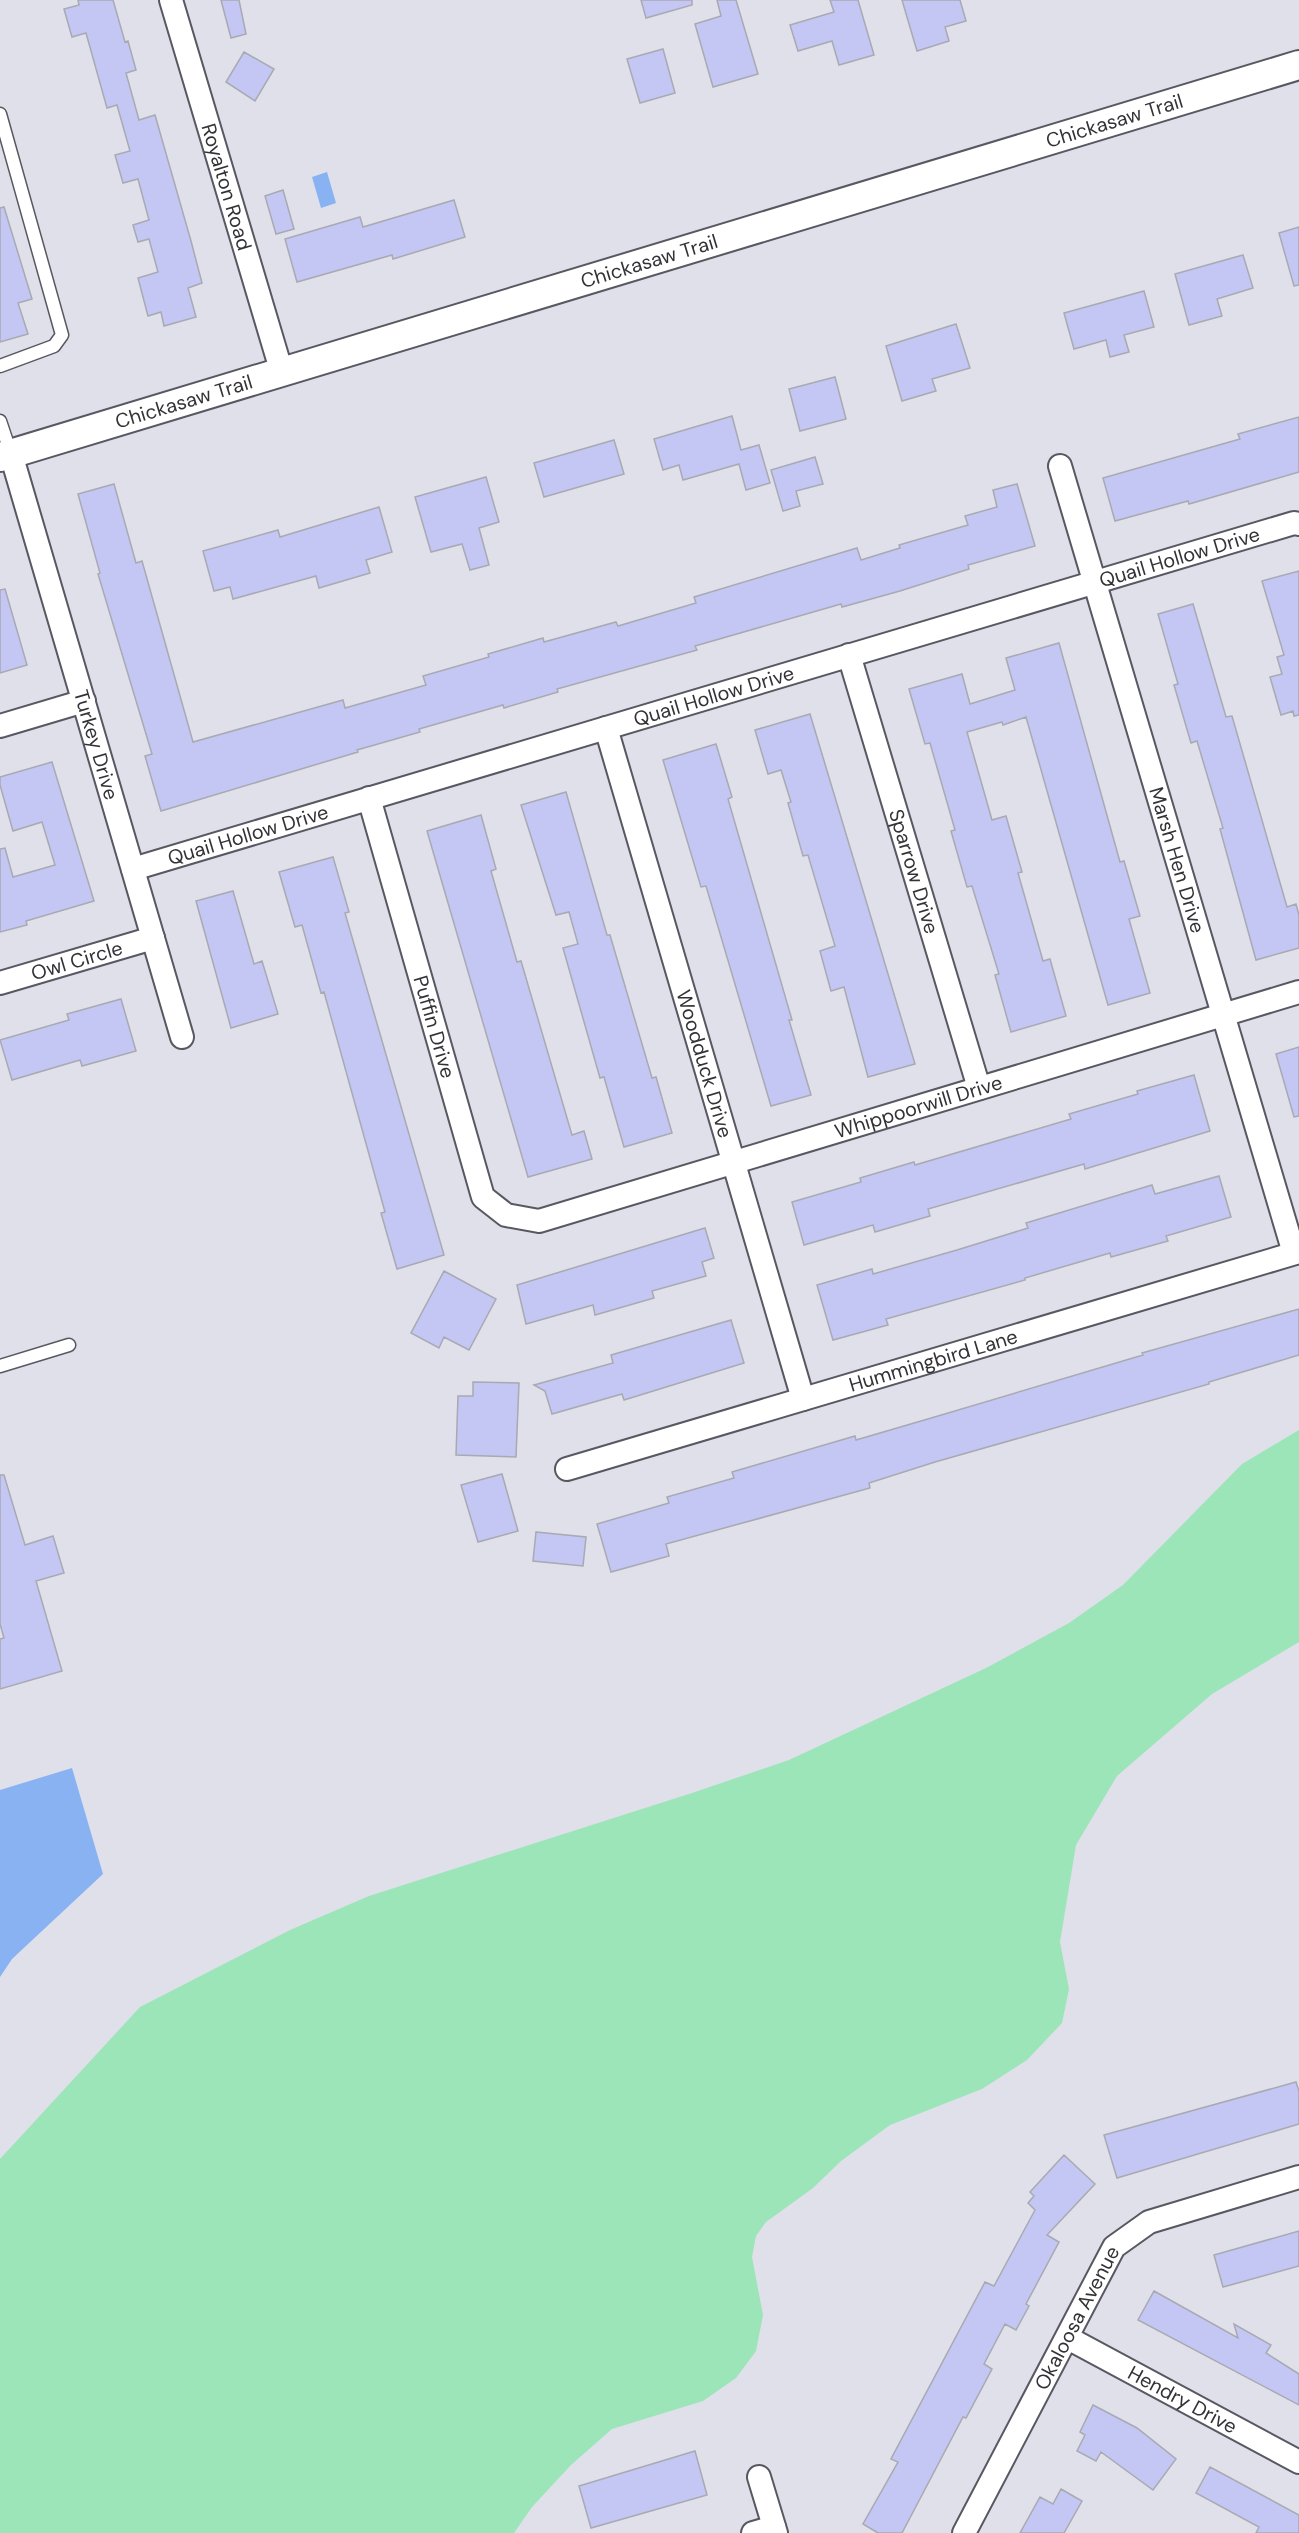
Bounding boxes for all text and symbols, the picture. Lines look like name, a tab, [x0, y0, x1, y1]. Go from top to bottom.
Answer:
street label: Chickasaw Trail	[1043, 88, 1186, 154]
street label: Royalton Road	[195, 120, 258, 253]
street label: Chickasaw Trail	[577, 228, 721, 294]
street label: Chickasaw Trail	[112, 369, 256, 434]
street label: Quail Hollow Drive	[1096, 521, 1263, 593]
street label: Quail Hollow Drive	[630, 660, 797, 732]
street label: Turkey Drive	[68, 687, 125, 803]
street label: Marsh Hen Drive	[1143, 784, 1211, 936]
street label: Quail Hollow Drive	[165, 799, 331, 871]
street label: Sparrow Drive	[883, 806, 945, 937]
street label: Owl Circle	[28, 935, 126, 986]
street label: Puffin Drive	[407, 973, 461, 1081]
street label: Woodduck Drive	[671, 987, 739, 1141]
street label: Whippoorwill Drive	[832, 1069, 1005, 1144]
street label: Hummingbird Lane	[846, 1323, 1021, 1398]
street label: Okaloosa Avenue	[1028, 2241, 1125, 2394]
street label: Hendry Drive	[1123, 2360, 1242, 2439]

